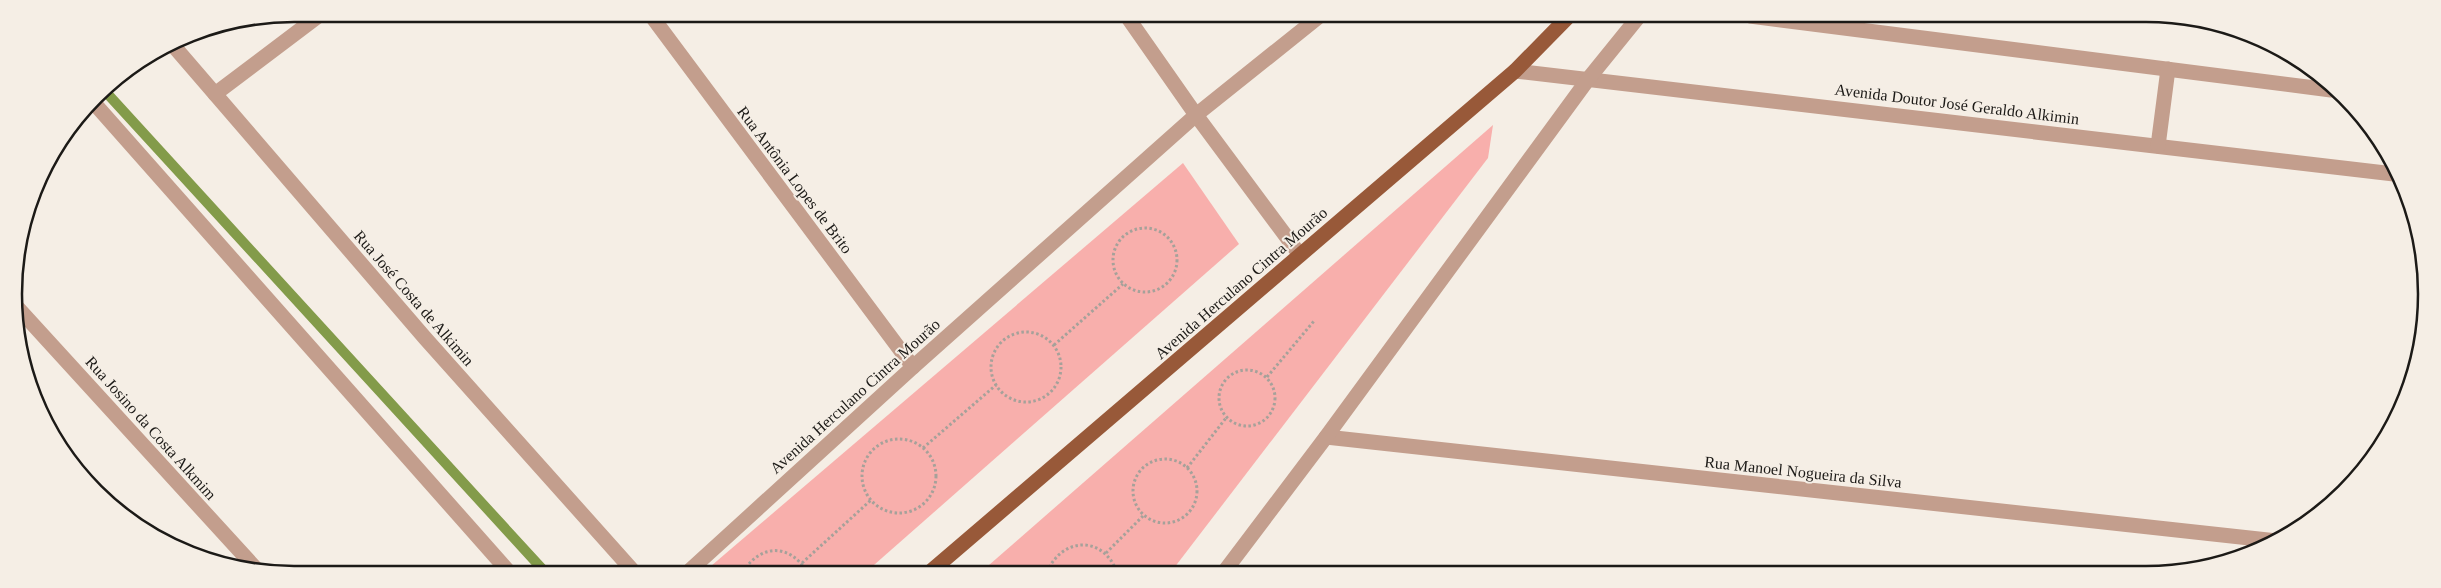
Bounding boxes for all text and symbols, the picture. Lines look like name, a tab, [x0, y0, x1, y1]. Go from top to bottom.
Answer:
street label: Avenida Doutor José Geraldo Alkimin	[1834, 81, 2080, 127]
street label: Rua Antônia Lopes de Brito	[733, 103, 856, 257]
street label: Avenida Herculano Cintra Mourão	[1152, 204, 1330, 362]
street label: Rua José Costa de Alkimin	[351, 227, 477, 369]
street label: Avenida Herculano Cintra Mourão	[767, 315, 943, 477]
street label: Rua Josino da Costa Alkmim	[82, 353, 220, 503]
street label: Rua Manoel Nogueira da Silva	[1703, 453, 1902, 492]

